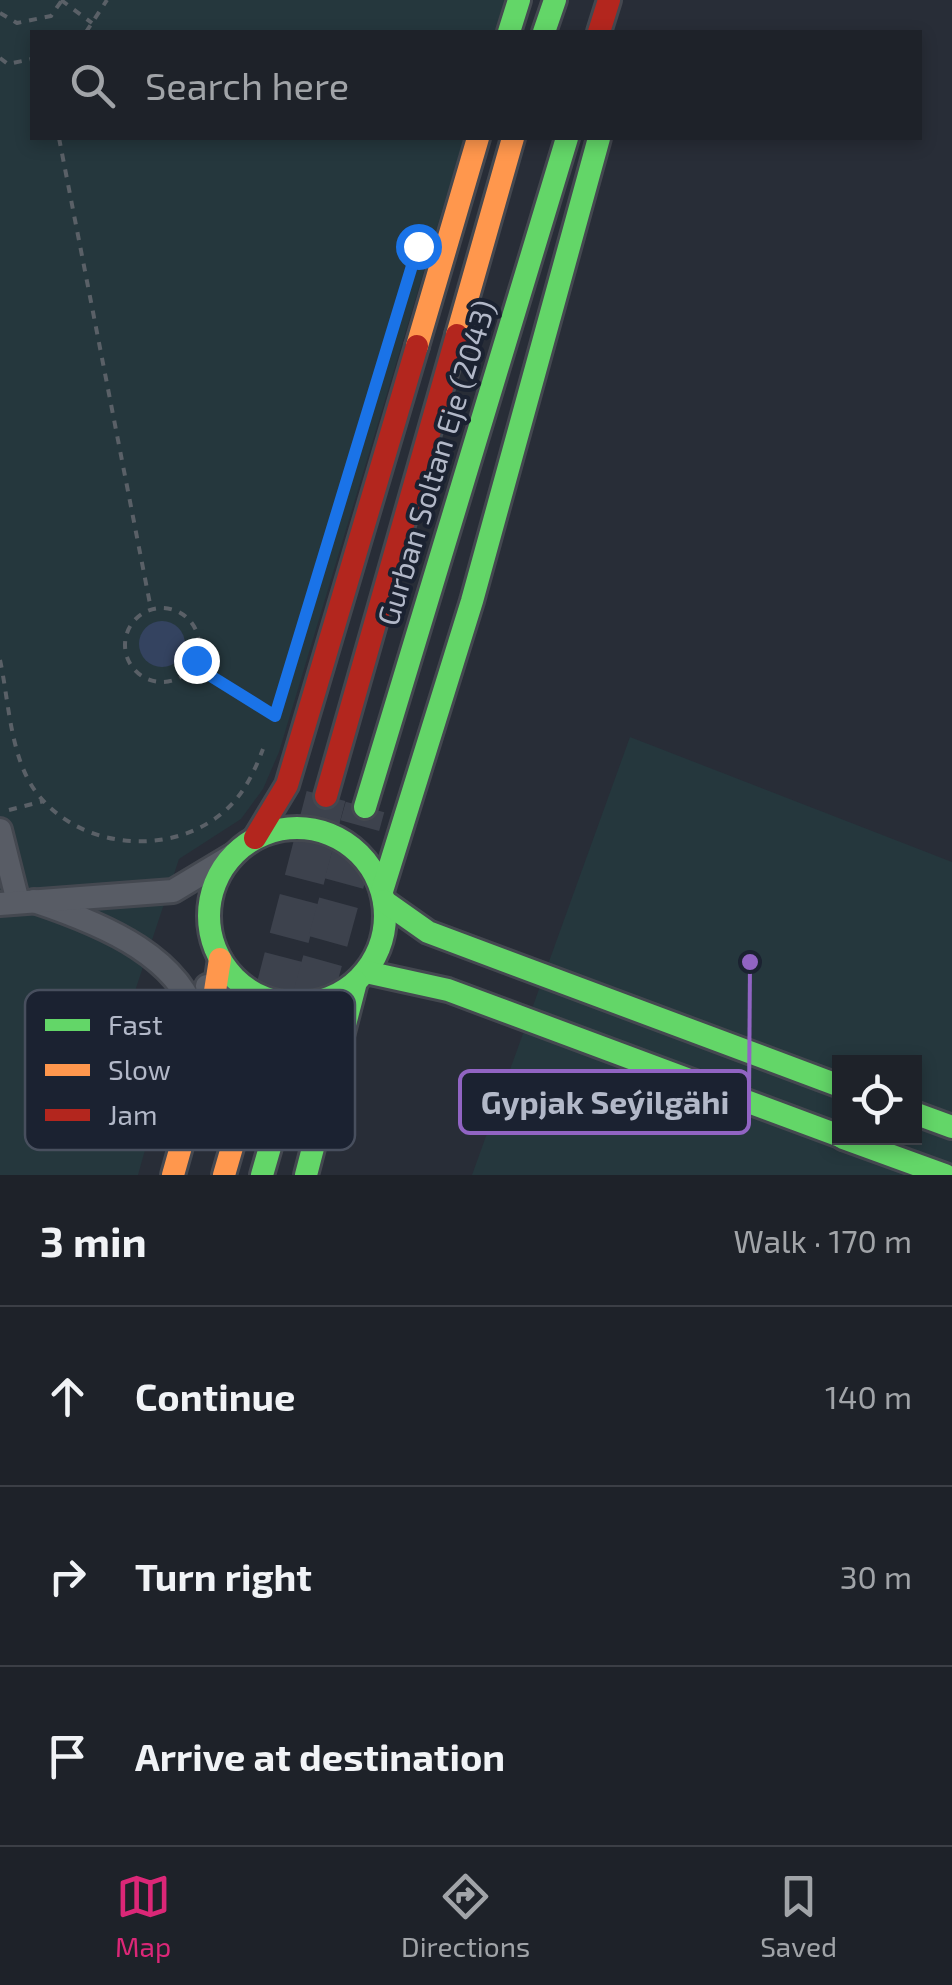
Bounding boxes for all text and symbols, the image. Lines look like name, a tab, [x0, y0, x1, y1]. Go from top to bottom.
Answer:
search box	[30, 30, 922, 140]
icon: search	[65, 58, 120, 113]
text: Search here	[145, 62, 349, 108]
route start	[396, 224, 442, 270]
street label: Gurban Soltan Eje (2043)	[368, 295, 502, 629]
route end	[174, 638, 220, 684]
legend	[25, 990, 355, 1150]
text: Fast	[108, 1007, 163, 1041]
text: Slow	[108, 1052, 171, 1086]
map controls	[832, 1055, 922, 1145]
button: locate	[832, 1055, 922, 1145]
callout: Gypjak Seýilgähi	[460, 1071, 749, 1133]
text: Gypjak Seýilgähi	[481, 1082, 729, 1121]
text: Jam	[108, 1097, 157, 1131]
text: 3 min	[40, 1215, 147, 1265]
text: Walk · 170 m	[734, 1221, 912, 1259]
icon: ahead	[40, 1369, 95, 1424]
text: Continue	[135, 1373, 295, 1419]
text: 140 m	[825, 1377, 912, 1415]
icon: right	[40, 1549, 95, 1604]
text: Turn right	[135, 1553, 312, 1599]
text: 30 m	[840, 1557, 912, 1595]
icon: arrive	[40, 1729, 95, 1784]
text: Arrive at destination	[135, 1733, 505, 1779]
tab: Map	[115, 1869, 171, 1963]
tab: Directions	[401, 1869, 530, 1963]
tab: Saved	[760, 1869, 837, 1963]

